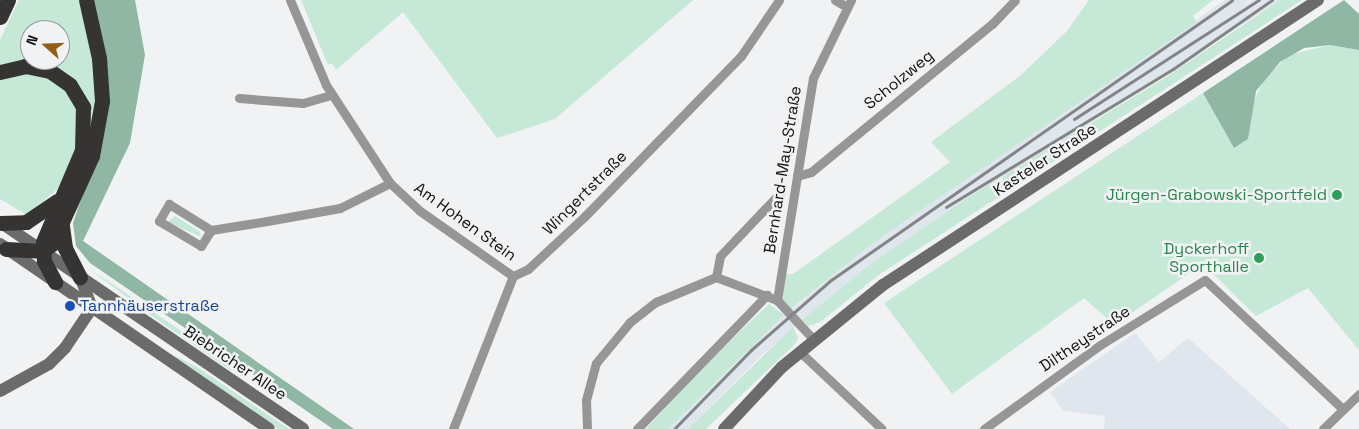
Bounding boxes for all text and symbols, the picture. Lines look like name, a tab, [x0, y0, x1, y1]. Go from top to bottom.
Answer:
north arrow	[20, 20, 70, 70]
text: N	[22, 33, 42, 48]
street label: Scholzweg	[860, 46, 938, 114]
street label: Bernhard-May-Straße	[760, 85, 806, 255]
street label: Kasteler Straße	[990, 120, 1100, 200]
street label: Wingertstraße	[539, 147, 631, 239]
street label: Am Hohen Stein	[410, 178, 520, 266]
place label: Jürgen-Grabowski-Sportfeld	[1106, 185, 1327, 205]
marker: Jürgen-Grabowski-Sportfeld	[1331, 189, 1343, 201]
place label: Dyckerhoff Sporthalle	[1164, 239, 1249, 277]
marker: Dyckerhoff Sporthalle	[1253, 252, 1265, 264]
place label: Tannhäuserstraße	[80, 296, 219, 316]
marker: Tannhäuserstraße	[64, 300, 76, 312]
street label: Diltheystraße	[1036, 302, 1134, 376]
street label: Biebricher Allee	[180, 321, 290, 405]

